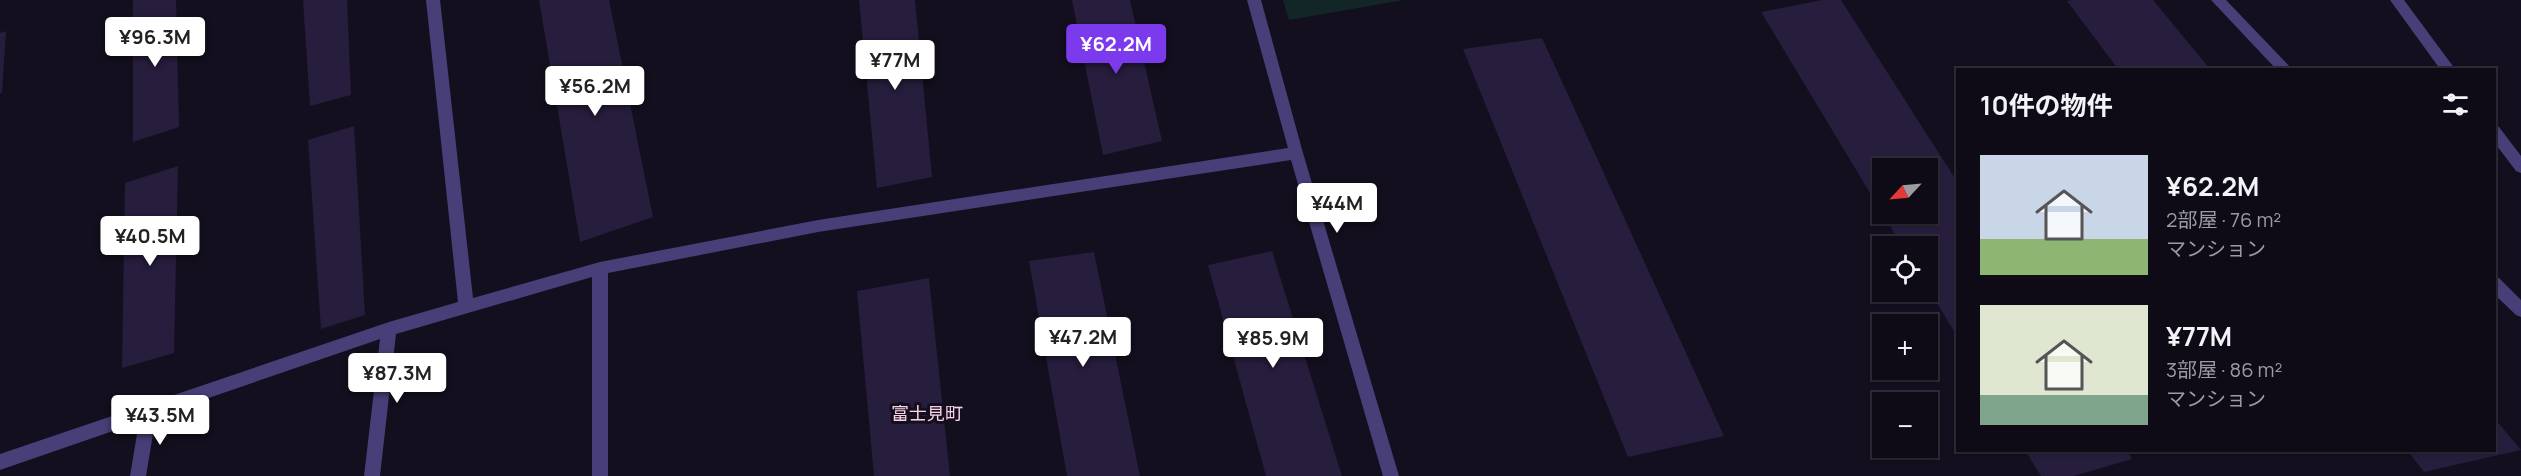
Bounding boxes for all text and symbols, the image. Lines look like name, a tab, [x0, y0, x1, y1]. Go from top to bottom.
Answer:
pin: ¥96.3M	[106, 17, 204, 68]
text: ¥96.3M	[119, 23, 191, 50]
pin: ¥62.2M	[1067, 24, 1165, 75]
text: ¥62.2M	[1080, 30, 1152, 57]
pin: ¥77M	[859, 40, 931, 91]
text: ¥77M	[870, 46, 920, 73]
pin: ¥56.2M	[546, 66, 644, 117]
text: ¥56.2M	[559, 72, 631, 99]
text: 10件の物件	[1980, 87, 2113, 123]
icon: filters	[2439, 88, 2472, 121]
north arrow	[1872, 158, 1938, 224]
map controls	[1872, 158, 1938, 458]
text: ¥62.2M	[2166, 168, 2259, 204]
icon: home	[2028, 179, 2100, 251]
pin: ¥44M	[1301, 183, 1373, 234]
text: ¥44M	[1311, 189, 1363, 216]
text: 2部屋 · 76 m²	[2166, 206, 2281, 233]
pin: ¥40.5M	[101, 216, 199, 267]
text: ¥40.5M	[114, 222, 186, 249]
text: マンション	[2166, 235, 2266, 262]
button: locate	[1872, 236, 1938, 302]
button: +	[1872, 314, 1938, 380]
pin: ¥47.2M	[1034, 317, 1132, 368]
pin: ¥85.9M	[1224, 318, 1322, 369]
text: ¥77M	[2166, 318, 2232, 354]
text: ¥47.2M	[1049, 323, 1117, 350]
text: ¥85.9M	[1237, 324, 1309, 351]
icon: home	[2028, 329, 2100, 401]
pin: ¥87.3M	[348, 353, 446, 404]
text: 3部屋 · 86 m²	[2166, 356, 2283, 383]
text: ¥87.3M	[362, 359, 432, 386]
text: マンション	[2166, 385, 2266, 412]
button: −	[1872, 392, 1938, 458]
pin: ¥43.5M	[111, 395, 209, 446]
text: ¥43.5M	[125, 401, 195, 428]
district label: 富士見町	[891, 401, 963, 425]

